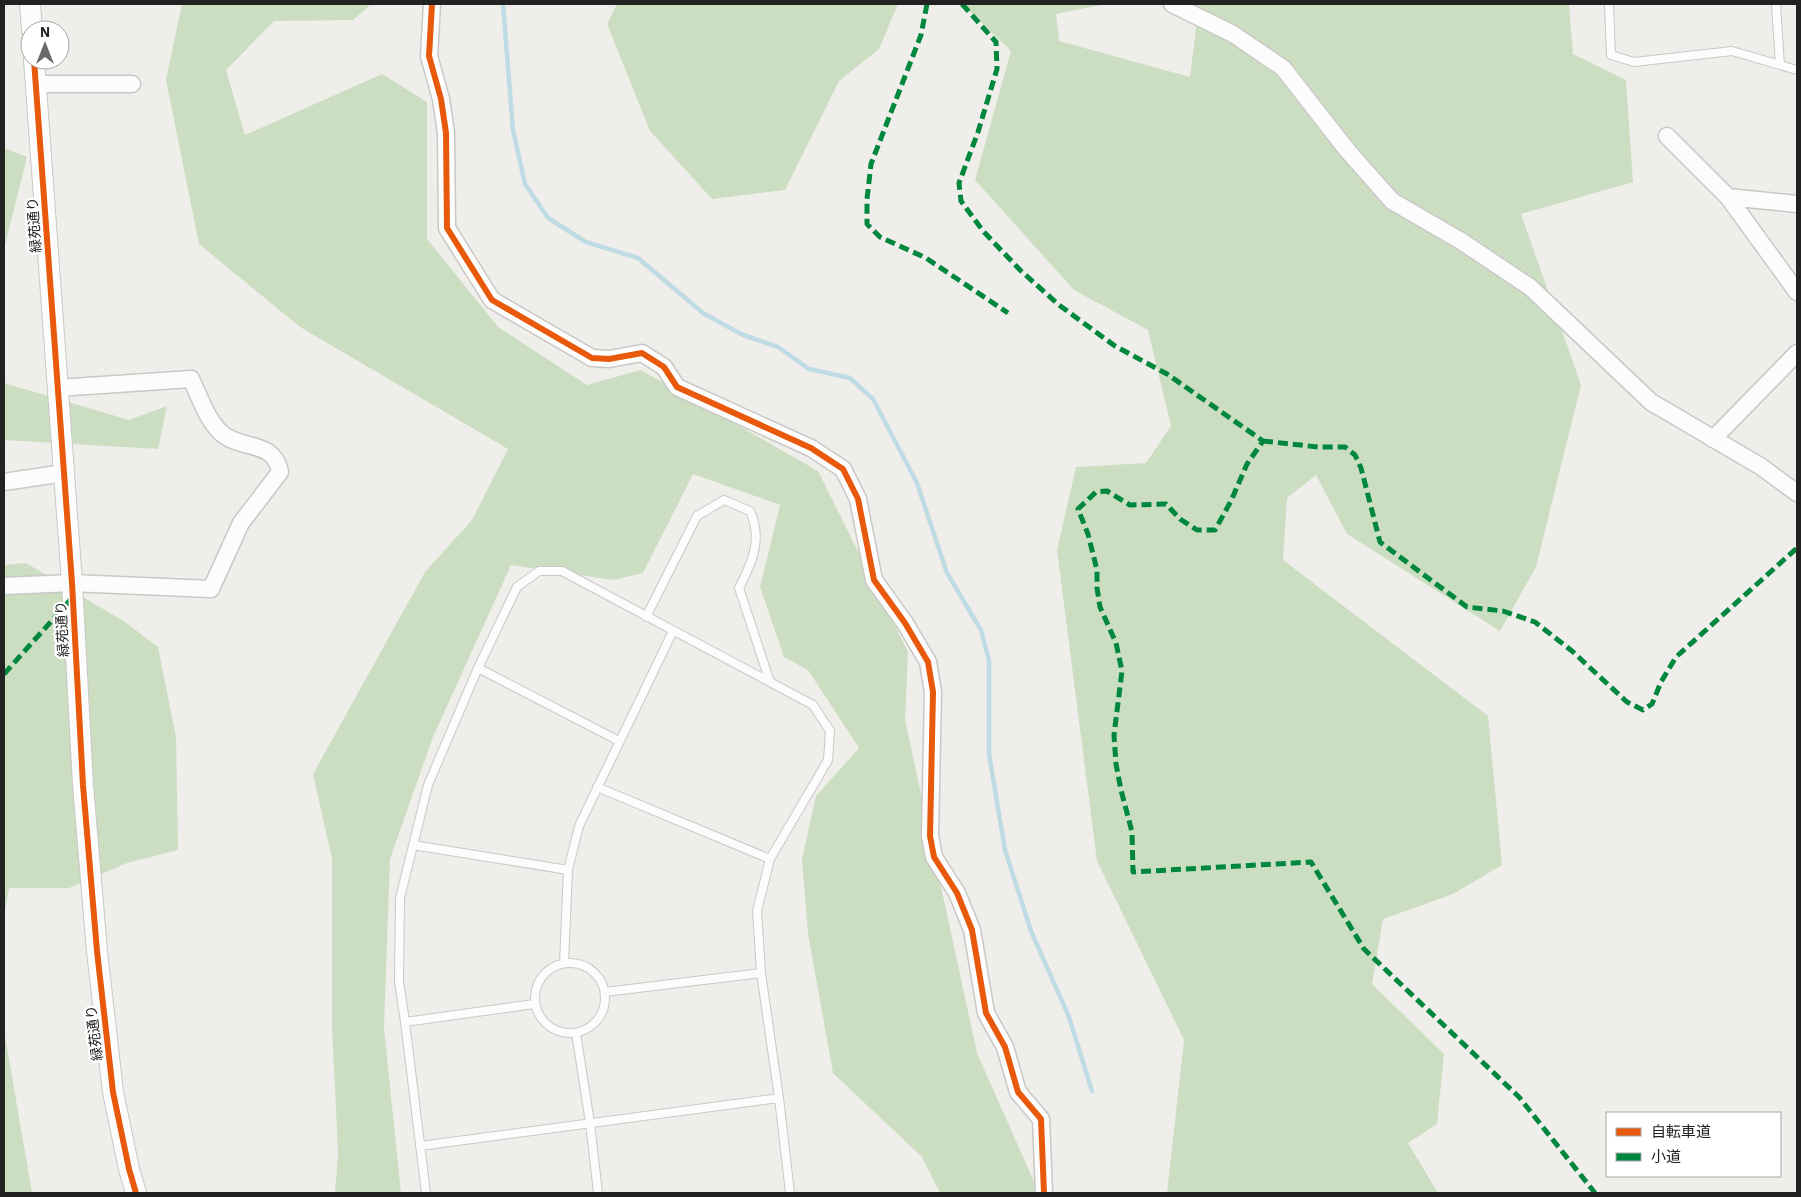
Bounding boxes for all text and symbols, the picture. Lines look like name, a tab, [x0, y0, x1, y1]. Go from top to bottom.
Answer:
north arrow	[20, 20, 70, 70]
text: N	[40, 23, 50, 41]
street label: 緑苑通り	[23, 196, 45, 254]
street label: 緑苑通り	[52, 601, 72, 657]
street label: 緑苑通り	[82, 1004, 106, 1062]
legend	[1606, 1112, 1781, 1177]
text: 自転車道	[1651, 1122, 1711, 1141]
text: 小道	[1651, 1147, 1681, 1166]

